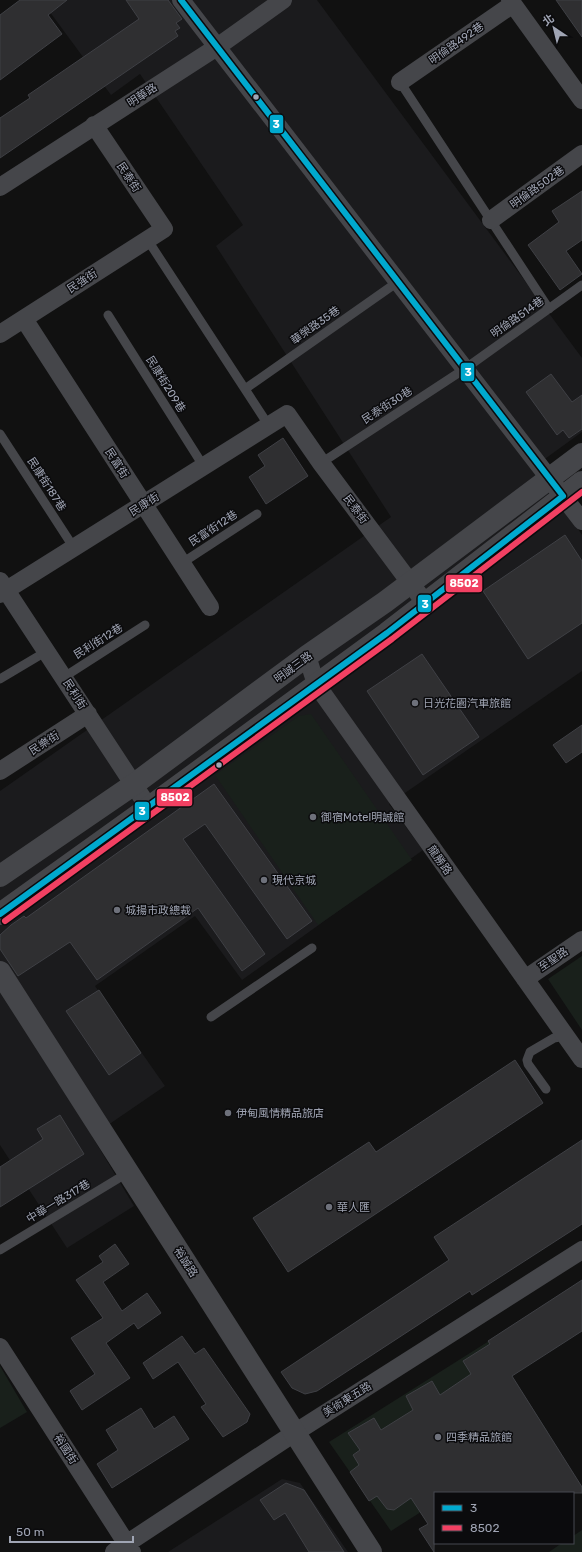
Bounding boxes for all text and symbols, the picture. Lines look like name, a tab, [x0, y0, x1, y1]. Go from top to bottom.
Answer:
north arrow	[534, 8, 574, 48]
text: 北	[540, 12, 557, 29]
street label: 明倫路492巷	[426, 20, 486, 67]
street label: 明華路	[125, 81, 160, 110]
unlabelled marker	[251, 92, 261, 102]
line badge: 3	[269, 114, 284, 134]
text: 3	[272, 118, 280, 131]
street label: 民泰街	[114, 160, 143, 195]
street label: 明倫路502巷	[508, 163, 567, 211]
street label: 民強街	[65, 267, 100, 296]
street label: 明倫路514巷	[488, 294, 546, 340]
street label: 華榮路35巷	[288, 304, 342, 347]
street label: 民康街209巷	[143, 354, 188, 415]
line badge: 3	[460, 362, 475, 382]
text: 3	[464, 366, 472, 379]
street label: 民泰街30巷	[360, 384, 415, 427]
street label: 民富街	[102, 446, 131, 481]
street label: 民康街187巷	[24, 455, 69, 514]
street label: 民康街	[127, 490, 162, 519]
street label: 民泰街	[340, 492, 371, 526]
street label: 民富街12巷	[187, 508, 240, 549]
line badge: 8502	[445, 574, 483, 593]
text: 8502	[449, 577, 479, 590]
line badge: 3	[417, 594, 432, 613]
text: 3	[421, 598, 429, 611]
street label: 民利街12巷	[71, 621, 125, 662]
street label: 明誠三路	[272, 649, 315, 686]
street label: 民利街	[60, 677, 89, 712]
place label: 日光花園汽車旅館	[423, 697, 511, 710]
marker: 日光花園汽車旅館	[410, 698, 420, 708]
street label: 民樂街	[27, 729, 62, 758]
unlabelled marker	[214, 760, 224, 770]
line badge: 8502	[156, 788, 193, 807]
text: 8502	[160, 791, 190, 804]
line badge: 3	[134, 801, 150, 821]
text: 3	[138, 805, 146, 818]
place label: 御宿Motel明誠館	[320, 811, 404, 824]
marker: 御宿Motel明誠館	[308, 812, 318, 822]
street label: 龍勝路	[425, 843, 454, 878]
place label: 現代京城	[272, 874, 316, 887]
marker: 現代京城	[259, 875, 269, 885]
place label: 城揚市政總裁	[125, 904, 191, 917]
marker: 城揚市政總裁	[112, 905, 122, 915]
street label: 至聖路	[536, 945, 571, 974]
place label: 伊甸風情精品旅店	[236, 1107, 324, 1120]
marker: 伊甸風情精品旅店	[223, 1108, 233, 1118]
street label: 中華一路317巷	[24, 1177, 92, 1225]
place label: 華人匯	[337, 1201, 370, 1214]
marker: 華人匯	[324, 1202, 334, 1212]
street label: 裕誠路	[171, 1245, 200, 1280]
street label: 美術東五路	[320, 1379, 374, 1420]
place label: 四季精品旅館	[446, 1431, 512, 1444]
street label: 裕國街	[51, 1432, 80, 1467]
marker: 四季精品旅館	[433, 1432, 443, 1442]
legend	[434, 1492, 574, 1544]
text: 3	[470, 1501, 477, 1515]
scale bar	[10, 1518, 133, 1544]
text: 8502	[470, 1521, 499, 1535]
text: 50 m	[16, 1525, 44, 1539]

